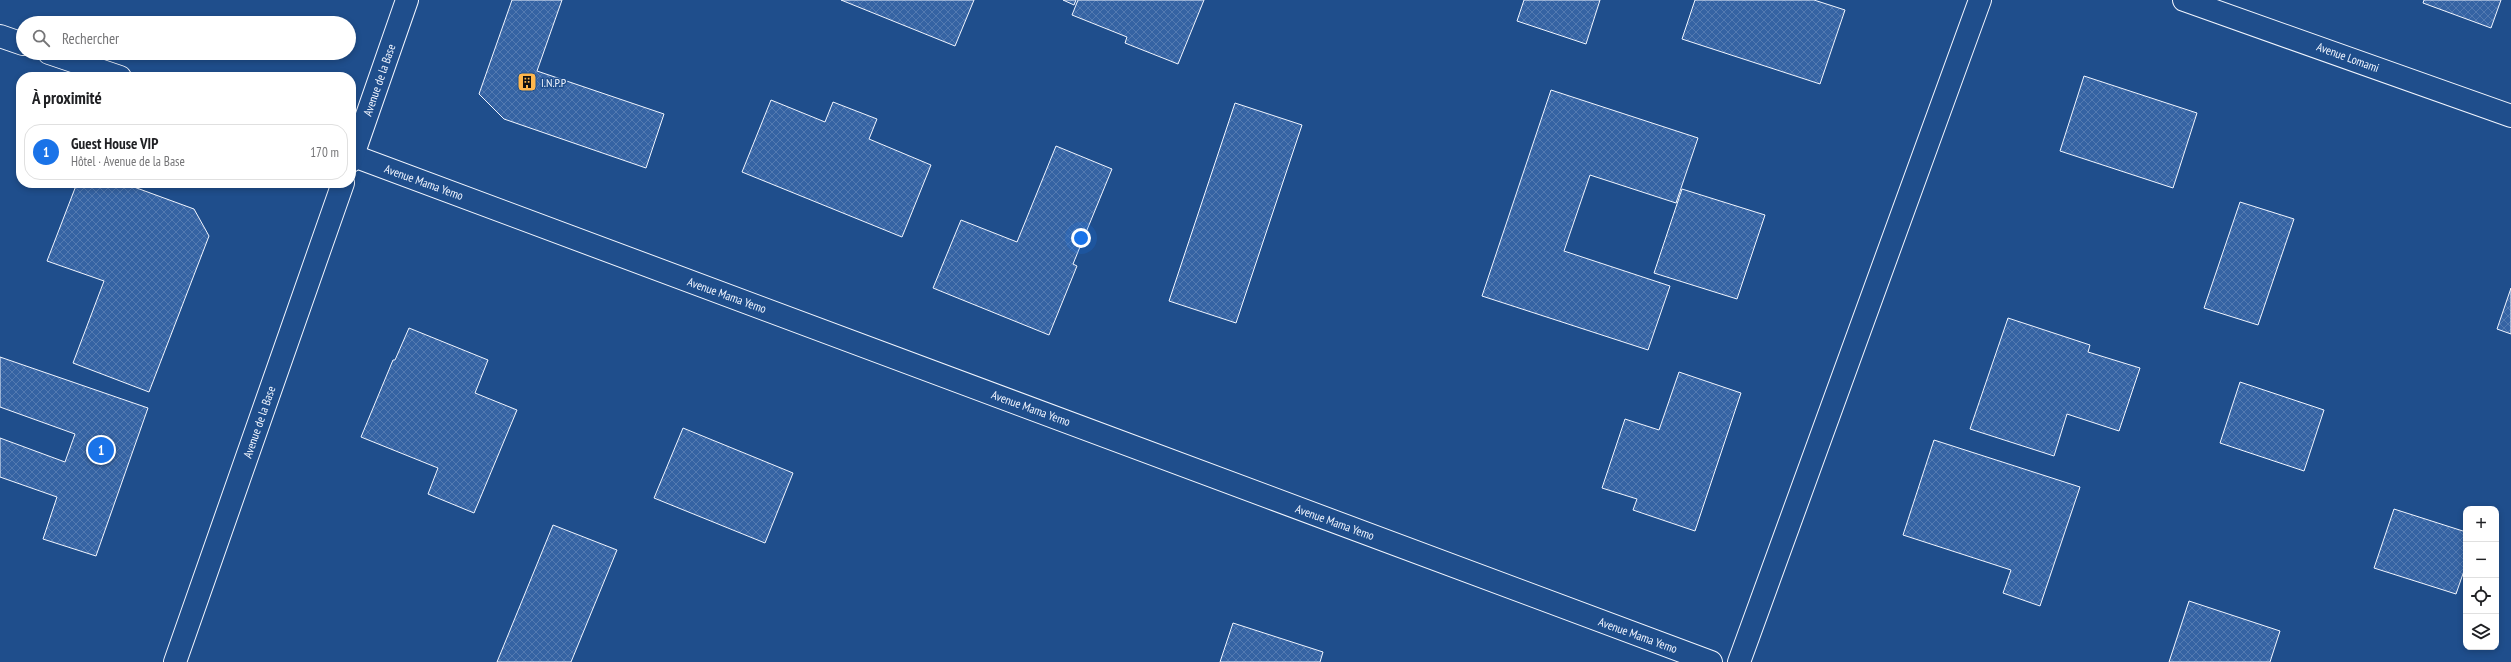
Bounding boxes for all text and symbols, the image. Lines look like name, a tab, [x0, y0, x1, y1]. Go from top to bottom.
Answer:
search box	[16, 16, 356, 60]
icon: search	[30, 27, 52, 49]
text: Rechercher	[62, 29, 119, 48]
street label: Avenue Lomami	[2315, 39, 2381, 75]
street label: Avenue de la Base	[360, 42, 398, 118]
building icon: I.N.P.P	[516, 71, 538, 93]
place label: I.N.P.P	[541, 75, 567, 90]
text: À proximité	[32, 87, 102, 109]
text: Guest House VIP	[71, 134, 158, 153]
text: 1	[43, 144, 49, 161]
text: 170 m	[310, 144, 339, 161]
text: Hôtel · Avenue de la Base	[71, 153, 185, 170]
street label: Avenue Mama Yemo	[383, 161, 465, 203]
your location	[1071, 228, 1091, 248]
street label: Avenue Mama Yemo	[686, 274, 768, 316]
street label: Avenue de la Base	[240, 384, 278, 460]
street label: Avenue Mama Yemo	[990, 387, 1072, 429]
pin: 1	[88, 435, 114, 465]
street label: Avenue Mama Yemo	[1294, 501, 1376, 543]
map controls	[2463, 506, 2499, 650]
button: +	[2463, 506, 2499, 542]
button: −	[2463, 542, 2499, 578]
button: locate	[2463, 578, 2499, 614]
street label: Avenue Mama Yemo	[1597, 614, 1679, 656]
button: layers	[2463, 614, 2499, 650]

